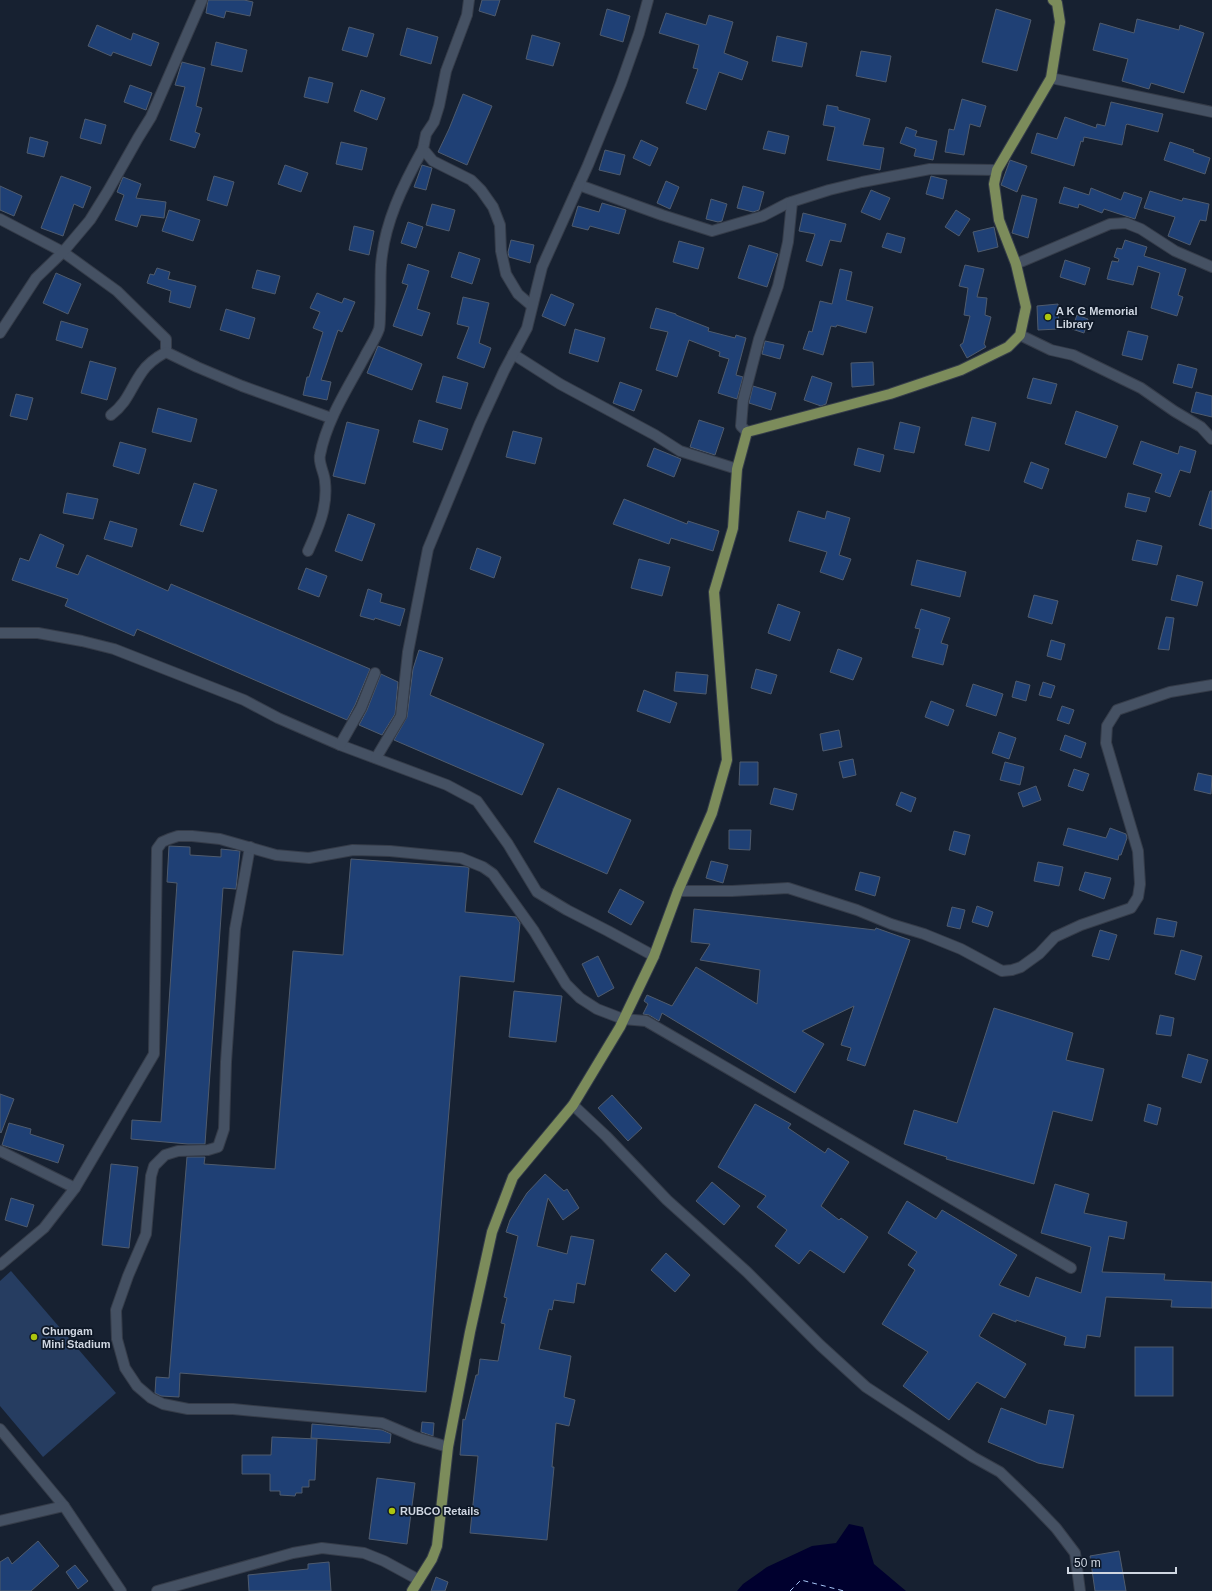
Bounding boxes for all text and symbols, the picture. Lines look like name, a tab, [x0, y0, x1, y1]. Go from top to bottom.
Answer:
place label: A K G Memorial Library	[1056, 305, 1138, 330]
marker: A K G Memorial Library	[1043, 312, 1053, 322]
place label: Chungam Mini Stadium	[42, 1325, 111, 1350]
marker: Chungam Mini Stadium	[29, 1332, 39, 1342]
place label: RUBCO Retails	[400, 1505, 479, 1517]
marker: RUBCO Retails	[387, 1506, 397, 1516]
scale bar	[1068, 1549, 1176, 1575]
text: 50 m	[1074, 1556, 1101, 1570]

